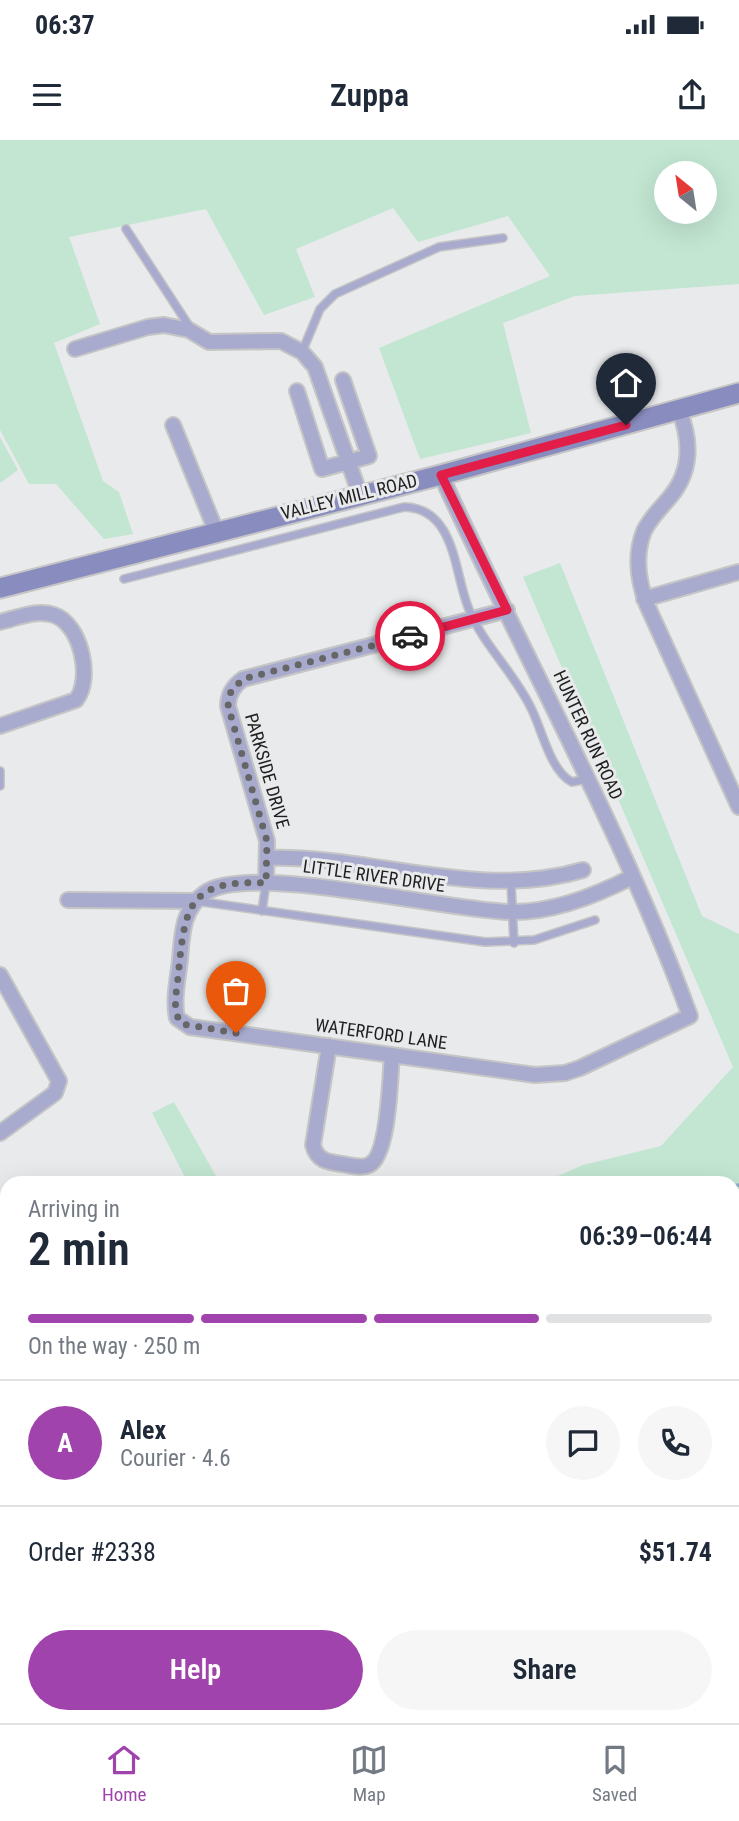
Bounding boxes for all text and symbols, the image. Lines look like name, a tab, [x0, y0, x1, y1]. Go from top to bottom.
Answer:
text: 06:37	[35, 10, 95, 40]
icon: menu	[28, 76, 66, 114]
text: Zuppa	[330, 76, 409, 114]
icon: share	[673, 76, 711, 114]
north arrow	[654, 161, 718, 224]
map controls	[654, 161, 717, 224]
pin	[596, 353, 656, 425]
icon: home	[607, 364, 645, 402]
street label: VALLEY MILL ROAD	[279, 469, 419, 524]
courier	[375, 601, 445, 671]
icon: car	[391, 617, 429, 655]
street label: HUNTER RUN ROAD	[549, 667, 628, 803]
street label: PARKSIDE DRIVE	[241, 711, 294, 831]
street label: LITTLE RIVER DRIVE	[302, 855, 447, 896]
pin	[206, 961, 266, 1033]
icon: bag	[217, 972, 255, 1010]
street label: WATERFORD LANE	[314, 1014, 448, 1053]
text: Arriving in	[28, 1196, 120, 1223]
text: 06:39–06:44	[579, 1221, 712, 1251]
text: 2 min	[28, 1222, 130, 1276]
text: On the way · 250 m	[28, 1333, 200, 1360]
button: chat	[546, 1406, 620, 1480]
button: phone	[638, 1406, 712, 1480]
text: Alex	[120, 1415, 166, 1445]
text: A	[57, 1428, 73, 1458]
text: Courier · 4.6	[120, 1445, 231, 1472]
text: Order #2338	[28, 1537, 156, 1567]
text: $51.74	[639, 1537, 712, 1567]
button: Help	[28, 1630, 363, 1710]
button: Share	[377, 1630, 712, 1710]
tab: Home	[102, 1741, 146, 1806]
tab: Map	[350, 1741, 388, 1806]
tab: Saved	[592, 1741, 637, 1806]

